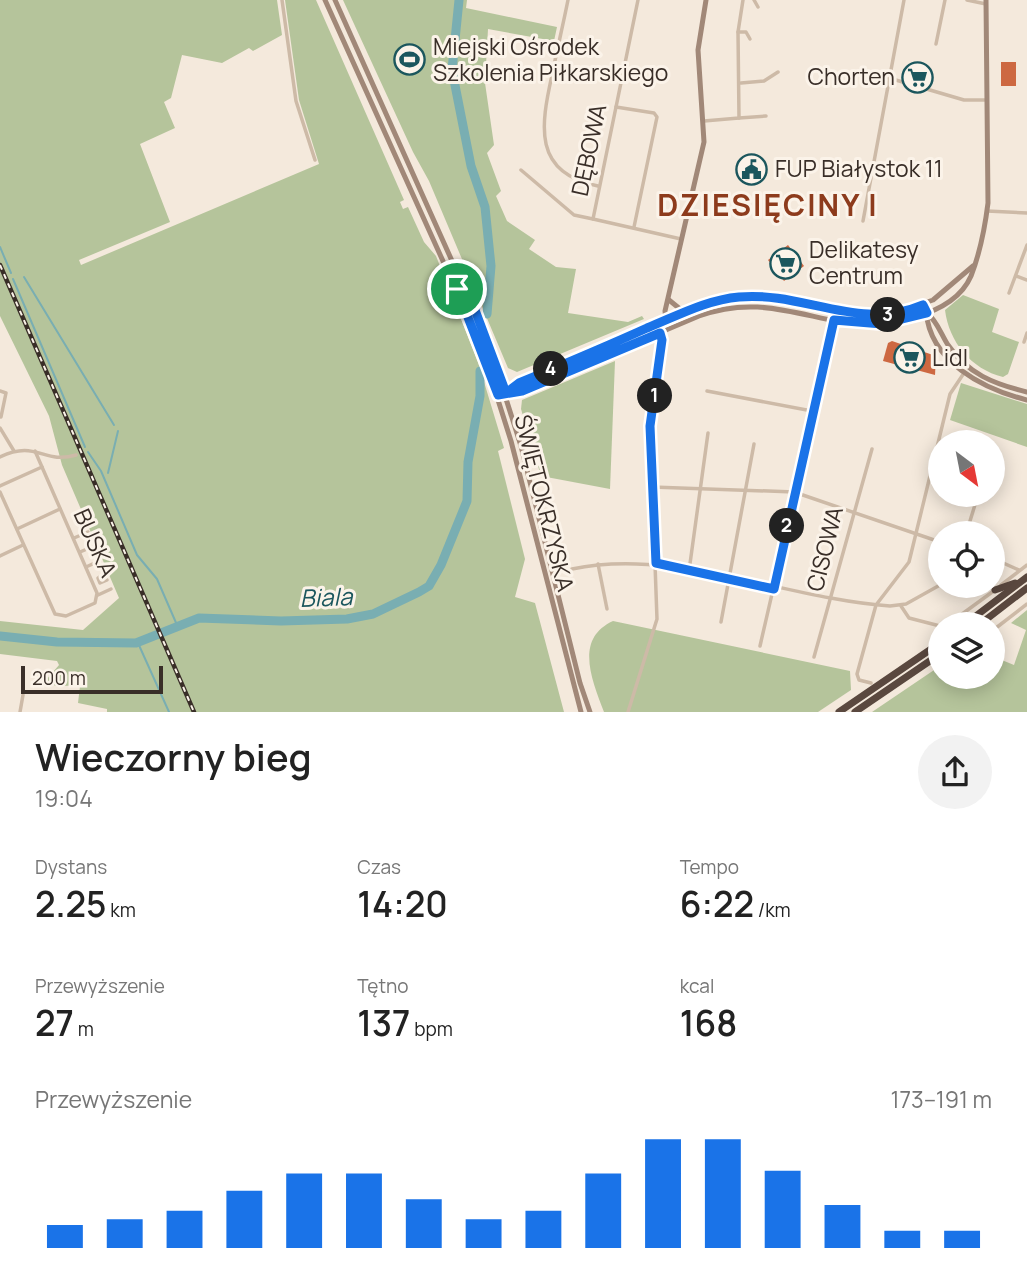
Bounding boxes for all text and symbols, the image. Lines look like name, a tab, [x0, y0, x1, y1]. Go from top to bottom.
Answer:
place label: Miejski Ośrodek Szkolenia Piłkarskiego	[433, 30, 668, 88]
sports icon: Miejski Ośrodek Szkolenia Piłkarskiego	[393, 43, 427, 77]
place label: Chorten	[807, 60, 895, 92]
supermarket icon: Chorten	[901, 60, 935, 94]
street label: DĘBOWA	[563, 101, 613, 199]
public building icon: FUP Białystok 11	[735, 152, 769, 186]
place label: FUP Białystok 11	[775, 152, 943, 184]
district label: DZIESIĘCINY I	[657, 184, 879, 225]
place label: Delikatesy Centrum	[809, 233, 919, 291]
supermarket icon: Delikatesy Centrum	[769, 246, 803, 280]
pin	[427, 259, 487, 319]
icon: arrive	[438, 270, 476, 308]
pin: 3	[870, 298, 906, 332]
text: 3	[882, 301, 893, 327]
supermarket icon: Lidl	[892, 341, 926, 375]
place label: Lidl	[932, 341, 968, 373]
pin: 4	[534, 352, 568, 386]
text: 4	[545, 355, 556, 381]
pin: 1	[638, 378, 672, 414]
text: 1	[650, 382, 659, 408]
street label: ŚWIĘTOKRZYSKA	[508, 411, 583, 595]
north arrow	[928, 430, 1004, 508]
map controls	[928, 430, 1005, 689]
street label: BUSKA	[67, 503, 125, 582]
street label: CISOWA	[798, 503, 850, 595]
pin: 2	[770, 508, 804, 544]
text: 2	[781, 512, 792, 538]
button: locate	[928, 521, 1005, 598]
water label: Biala	[299, 579, 354, 614]
button: layers	[928, 612, 1005, 689]
scale bar	[21, 663, 163, 695]
text: 200 m	[32, 665, 86, 691]
text: Wieczorny bieg	[35, 730, 312, 782]
button: share	[918, 735, 992, 809]
text: 19:04	[35, 782, 93, 814]
text: Dystans	[35, 854, 107, 880]
text: Czas	[357, 854, 401, 880]
text: Tempo	[680, 854, 739, 880]
text: 2.25	[35, 880, 107, 928]
text: 14:20	[357, 880, 448, 928]
text: 6:22	[680, 880, 754, 928]
text: km	[107, 897, 136, 923]
text: /km	[754, 897, 791, 923]
text: Przewyższenie	[35, 973, 165, 999]
text: Tętno	[357, 973, 409, 999]
text: kcal	[680, 973, 714, 999]
text: 27	[35, 999, 74, 1047]
text: 137	[357, 999, 410, 1047]
text: 168	[680, 999, 737, 1047]
text: m	[74, 1016, 94, 1042]
text: bpm	[410, 1016, 453, 1042]
text: Przewyższenie	[35, 1083, 192, 1115]
text: 173–191 m	[890, 1083, 992, 1115]

